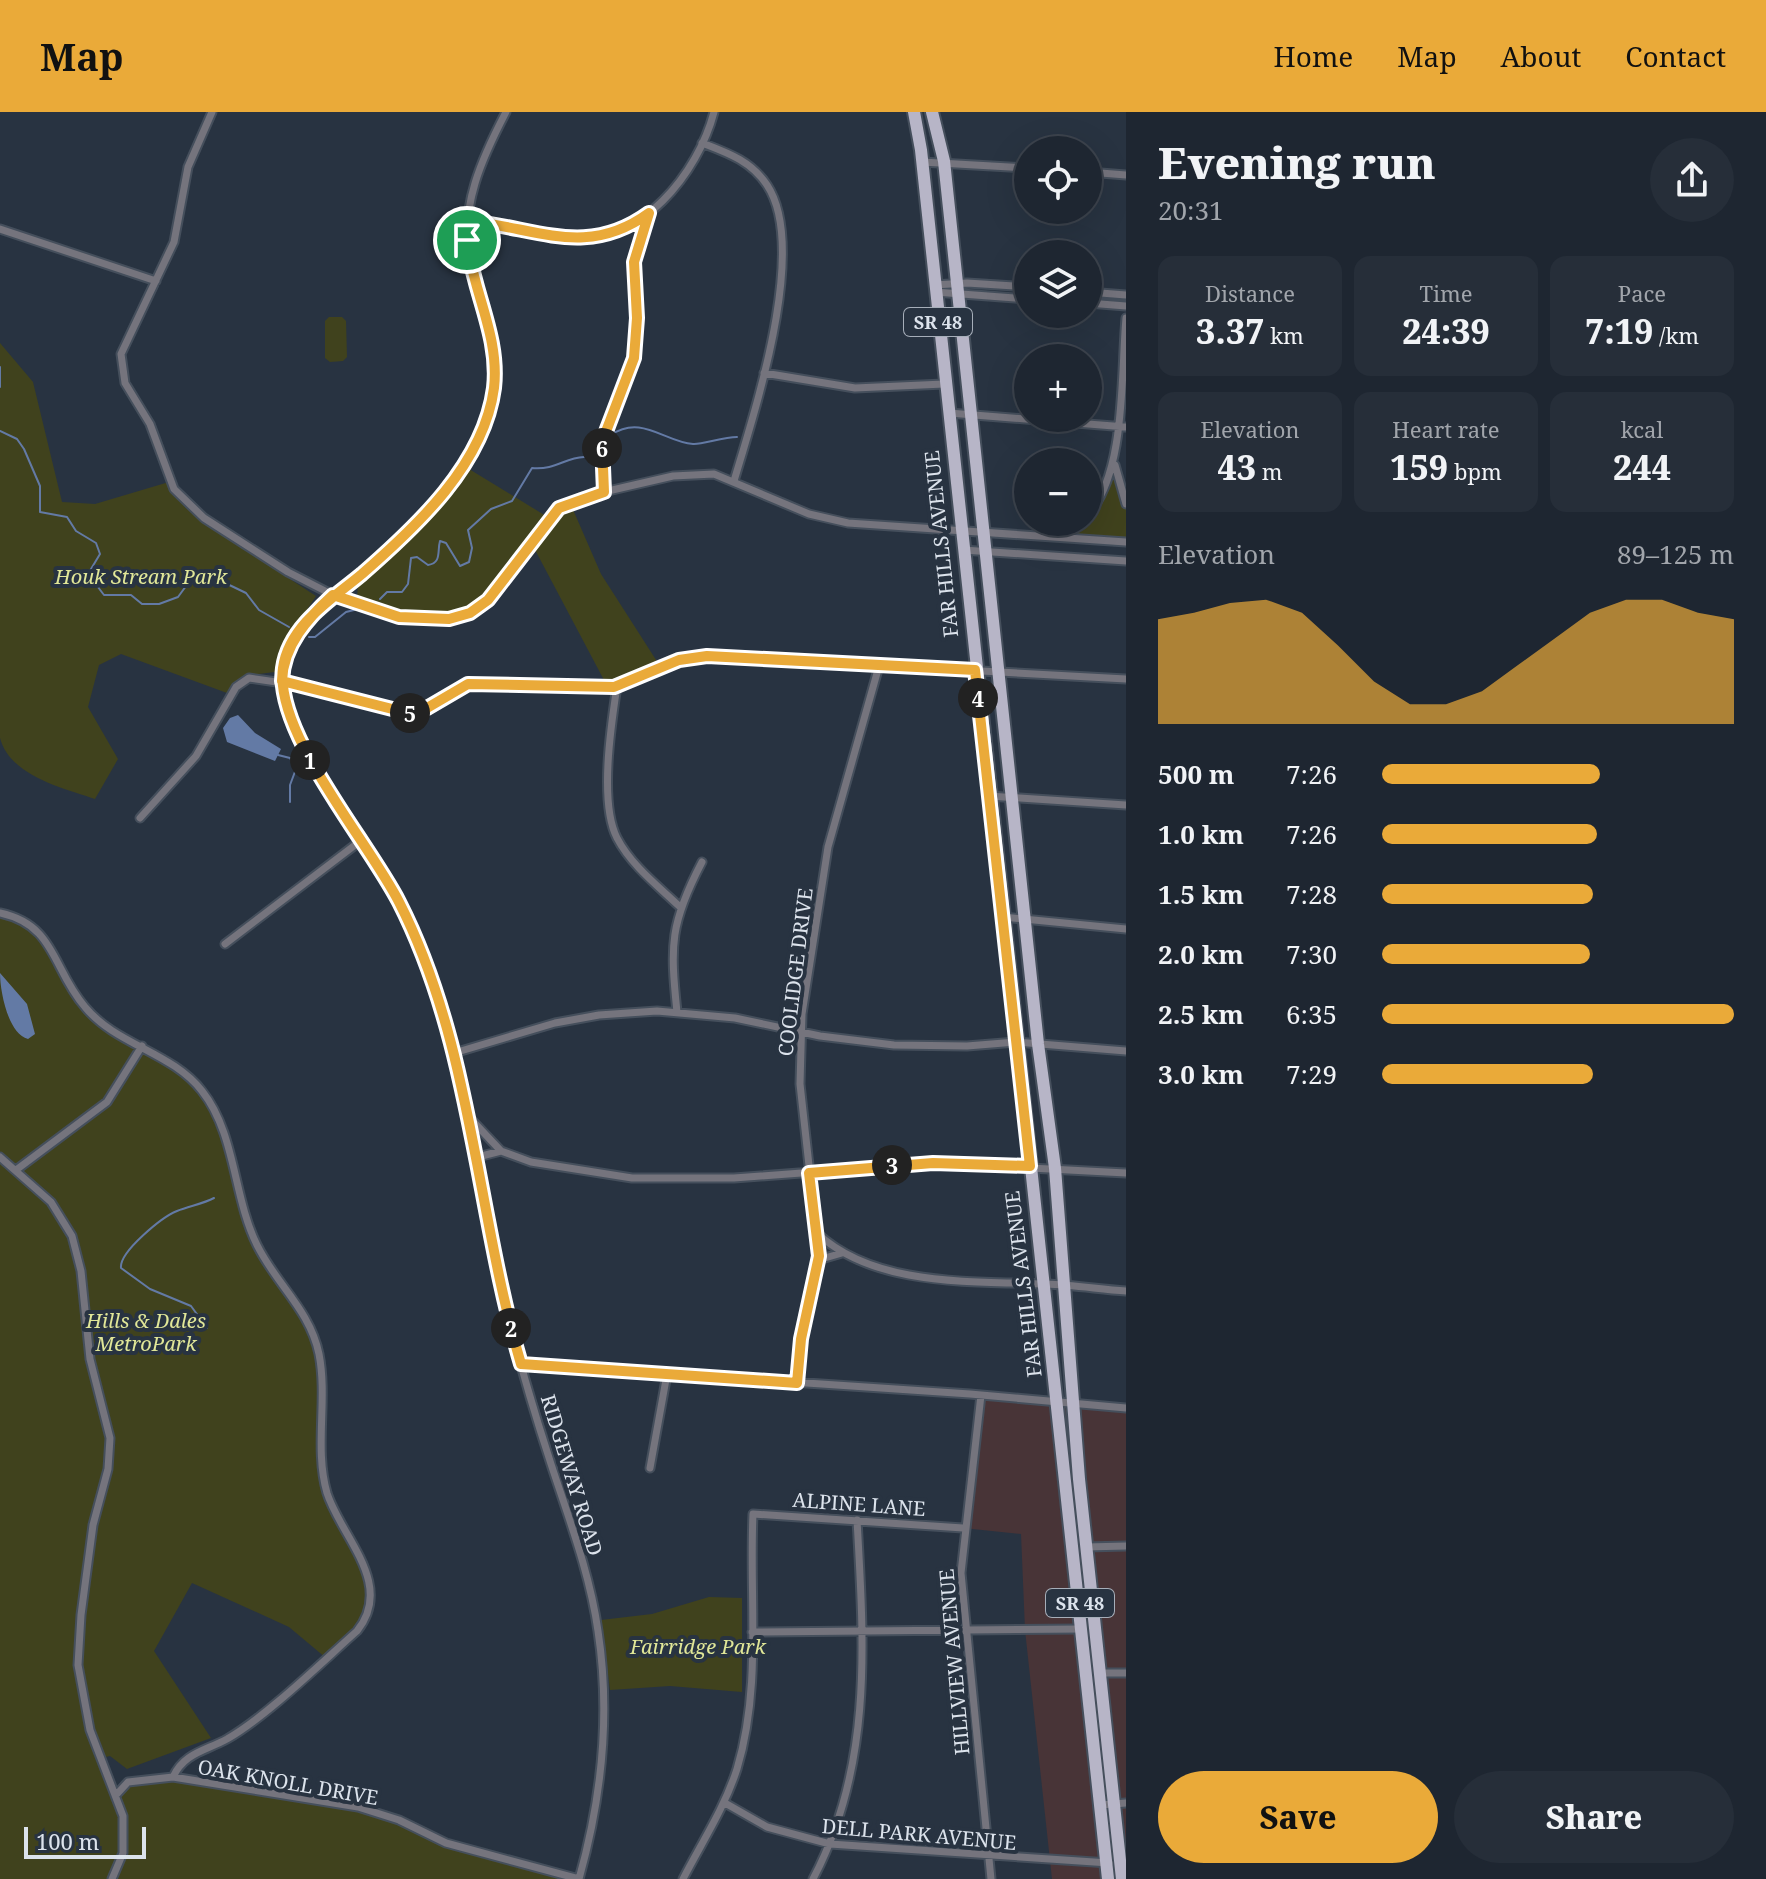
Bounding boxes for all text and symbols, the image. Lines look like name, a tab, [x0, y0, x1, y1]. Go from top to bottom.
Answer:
text: Map	[40, 30, 124, 82]
text: Home	[1274, 37, 1353, 75]
text: Map	[1397, 37, 1457, 75]
text: About	[1501, 37, 1581, 75]
text: Contact	[1625, 37, 1726, 75]
text: Evening run	[1158, 132, 1436, 192]
map controls	[1014, 136, 1102, 536]
button: locate	[1014, 136, 1102, 224]
button: share	[1650, 138, 1734, 222]
text: 20:31	[1158, 192, 1224, 228]
pin	[433, 206, 501, 274]
icon: arrive	[445, 218, 489, 262]
button: layers	[1014, 240, 1102, 328]
text: Distance	[1205, 278, 1295, 308]
text: Time	[1419, 278, 1473, 308]
text: Pace	[1618, 278, 1666, 308]
road number: SR 48	[904, 308, 972, 336]
text: 3.37	[1196, 308, 1265, 354]
text: 24:39	[1402, 308, 1490, 354]
text: 7:19	[1585, 308, 1653, 354]
text: km	[1265, 320, 1304, 350]
text: /km	[1653, 320, 1699, 350]
button: +	[1014, 344, 1102, 432]
text: Elevation	[1200, 414, 1300, 444]
text: Heart rate	[1392, 414, 1500, 444]
text: kcal	[1621, 414, 1663, 444]
pin: 6	[582, 428, 622, 468]
text: 6	[596, 433, 608, 463]
text: 43	[1217, 444, 1256, 490]
text: 159	[1390, 444, 1448, 490]
text: 244	[1613, 444, 1671, 490]
button: −	[1014, 448, 1102, 536]
street label: FAR HILLS AVENUE	[918, 449, 964, 639]
text: m	[1256, 456, 1283, 486]
text: bpm	[1448, 456, 1502, 486]
text: Elevation	[1158, 536, 1275, 572]
text: 89–125 m	[1617, 536, 1734, 572]
park label: Houk Stream Park	[54, 563, 228, 590]
pin: 4	[958, 678, 998, 718]
text: 4	[972, 683, 984, 713]
pin: 5	[390, 693, 430, 733]
text: 5	[404, 698, 416, 728]
pin: 1	[290, 740, 330, 780]
text: 1	[304, 745, 316, 775]
text: 500 m	[1158, 756, 1234, 792]
text: 7:26	[1286, 756, 1337, 792]
text: 1.0 km	[1158, 816, 1244, 852]
text: 7:26	[1286, 816, 1337, 852]
text: 1.5 km	[1158, 876, 1244, 912]
text: 7:28	[1286, 876, 1337, 912]
street label: COOLIDGE DRIVE	[771, 886, 819, 1058]
text: 2.0 km	[1158, 936, 1244, 972]
text: 7:30	[1286, 936, 1337, 972]
text: 2.5 km	[1158, 996, 1244, 1032]
text: 6:35	[1286, 996, 1337, 1032]
text: 3.0 km	[1158, 1056, 1244, 1092]
text: 7:29	[1286, 1056, 1337, 1092]
pin: 3	[872, 1145, 912, 1185]
text: 3	[886, 1150, 898, 1180]
street label: FAR HILLS AVENUE	[998, 1189, 1048, 1379]
park label: Hills & Dales MetroPark	[85, 1307, 206, 1357]
pin: 2	[491, 1308, 531, 1348]
text: 2	[505, 1313, 517, 1343]
street label: RIDGEWAY ROAD	[535, 1391, 609, 1559]
street label: ALPINE LANE	[792, 1486, 926, 1522]
street label: HILLVIEW AVENUE	[932, 1568, 976, 1756]
road number: SR 48	[1046, 1589, 1114, 1617]
park label: Fairridge Park	[629, 1633, 767, 1660]
street label: OAK KNOLL DRIVE	[196, 1753, 380, 1811]
button: Save	[1158, 1771, 1438, 1863]
button: Share	[1454, 1771, 1734, 1863]
street label: DELL PARK AVENUE	[821, 1812, 1017, 1856]
scale bar	[24, 1823, 146, 1859]
text: 100 m	[36, 1826, 99, 1856]

